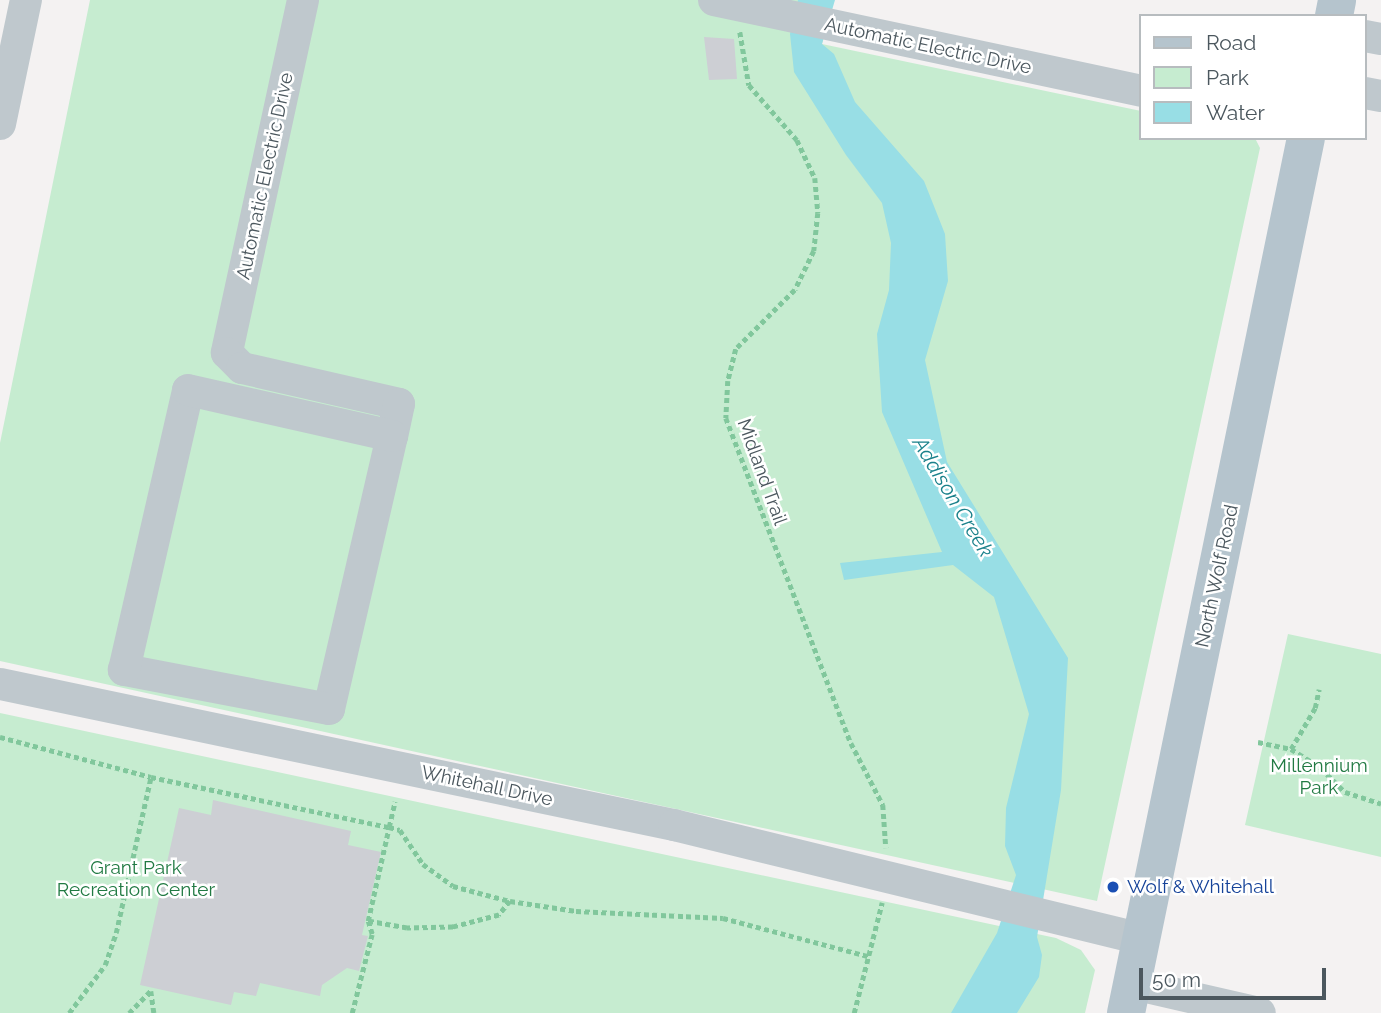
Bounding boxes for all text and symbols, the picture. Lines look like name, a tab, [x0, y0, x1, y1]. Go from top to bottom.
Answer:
street label: Automatic Electric Drive	[822, 13, 1034, 79]
legend	[1140, 14, 1367, 140]
text: Road	[1206, 30, 1256, 55]
text: Park	[1206, 65, 1249, 90]
street label: Automatic Electric Drive	[232, 70, 298, 282]
text: Water	[1206, 100, 1265, 125]
street label: Midland Trail	[732, 415, 792, 529]
water label: Addison Creek	[907, 432, 999, 562]
street label: North Wolf Road	[1191, 502, 1243, 650]
park label: Millennium Park	[1270, 755, 1368, 799]
street label: Whitehall Drive	[419, 761, 555, 811]
park label: Grant Park Recreation Center	[57, 857, 215, 901]
place label: Wolf & Whitehall	[1127, 876, 1275, 898]
marker: Wolf & Whitehall	[1105, 879, 1121, 895]
scale bar	[1143, 954, 1330, 998]
text: 50 m	[1152, 967, 1201, 992]

